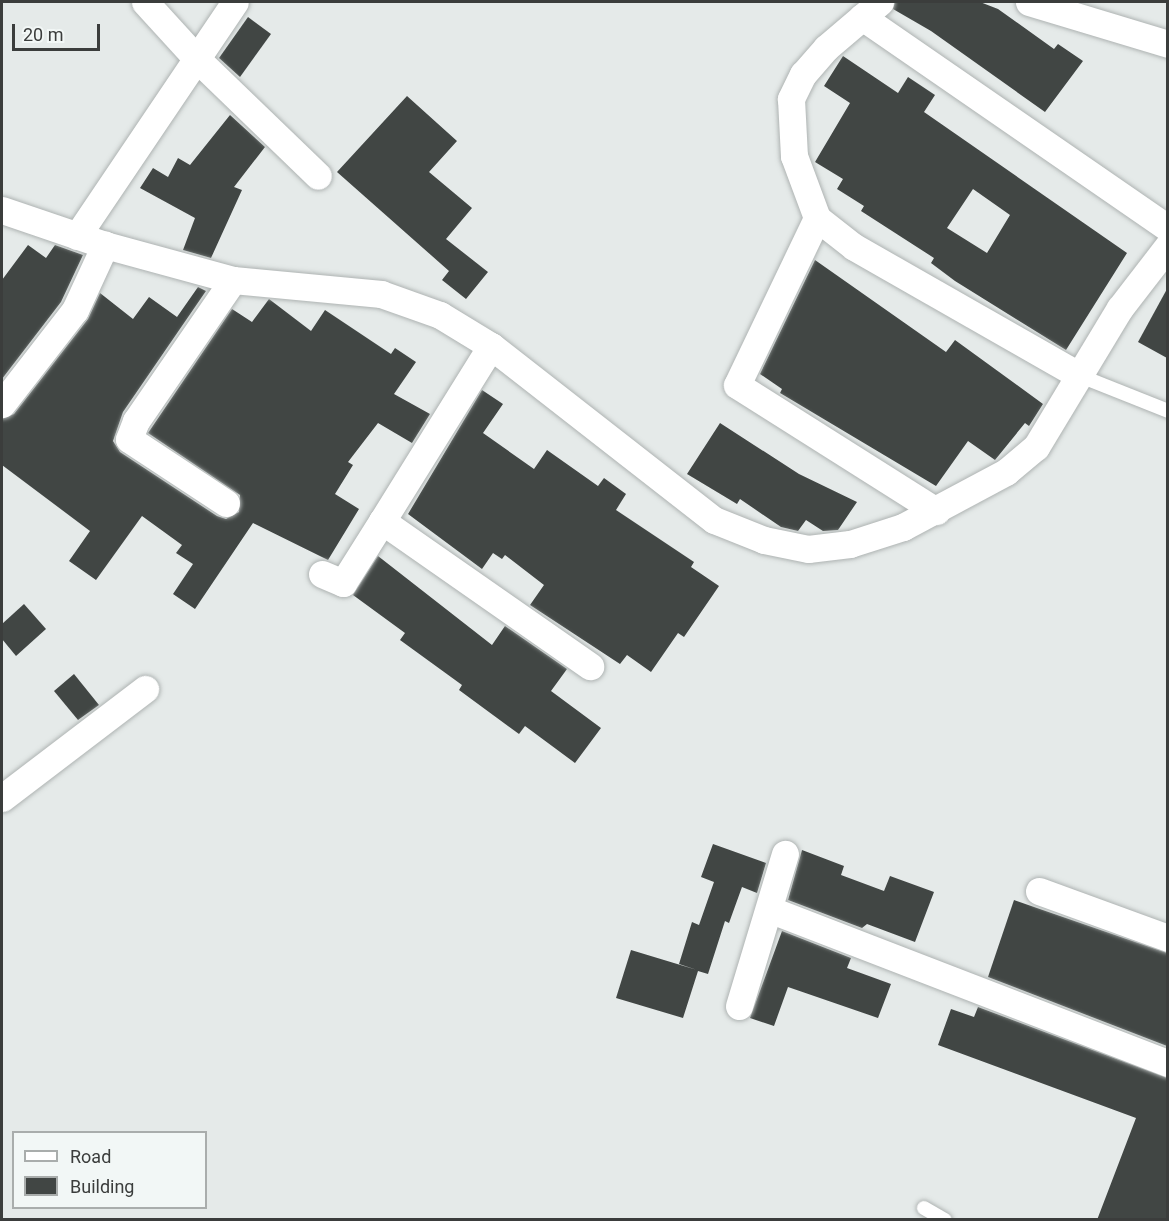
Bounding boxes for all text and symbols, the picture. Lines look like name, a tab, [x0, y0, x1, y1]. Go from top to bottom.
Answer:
scale bar	[15, 12, 104, 50]
text: 20 m	[23, 24, 63, 45]
legend	[12, 1131, 207, 1209]
text: Road	[70, 1146, 111, 1167]
text: Building	[70, 1176, 134, 1197]

